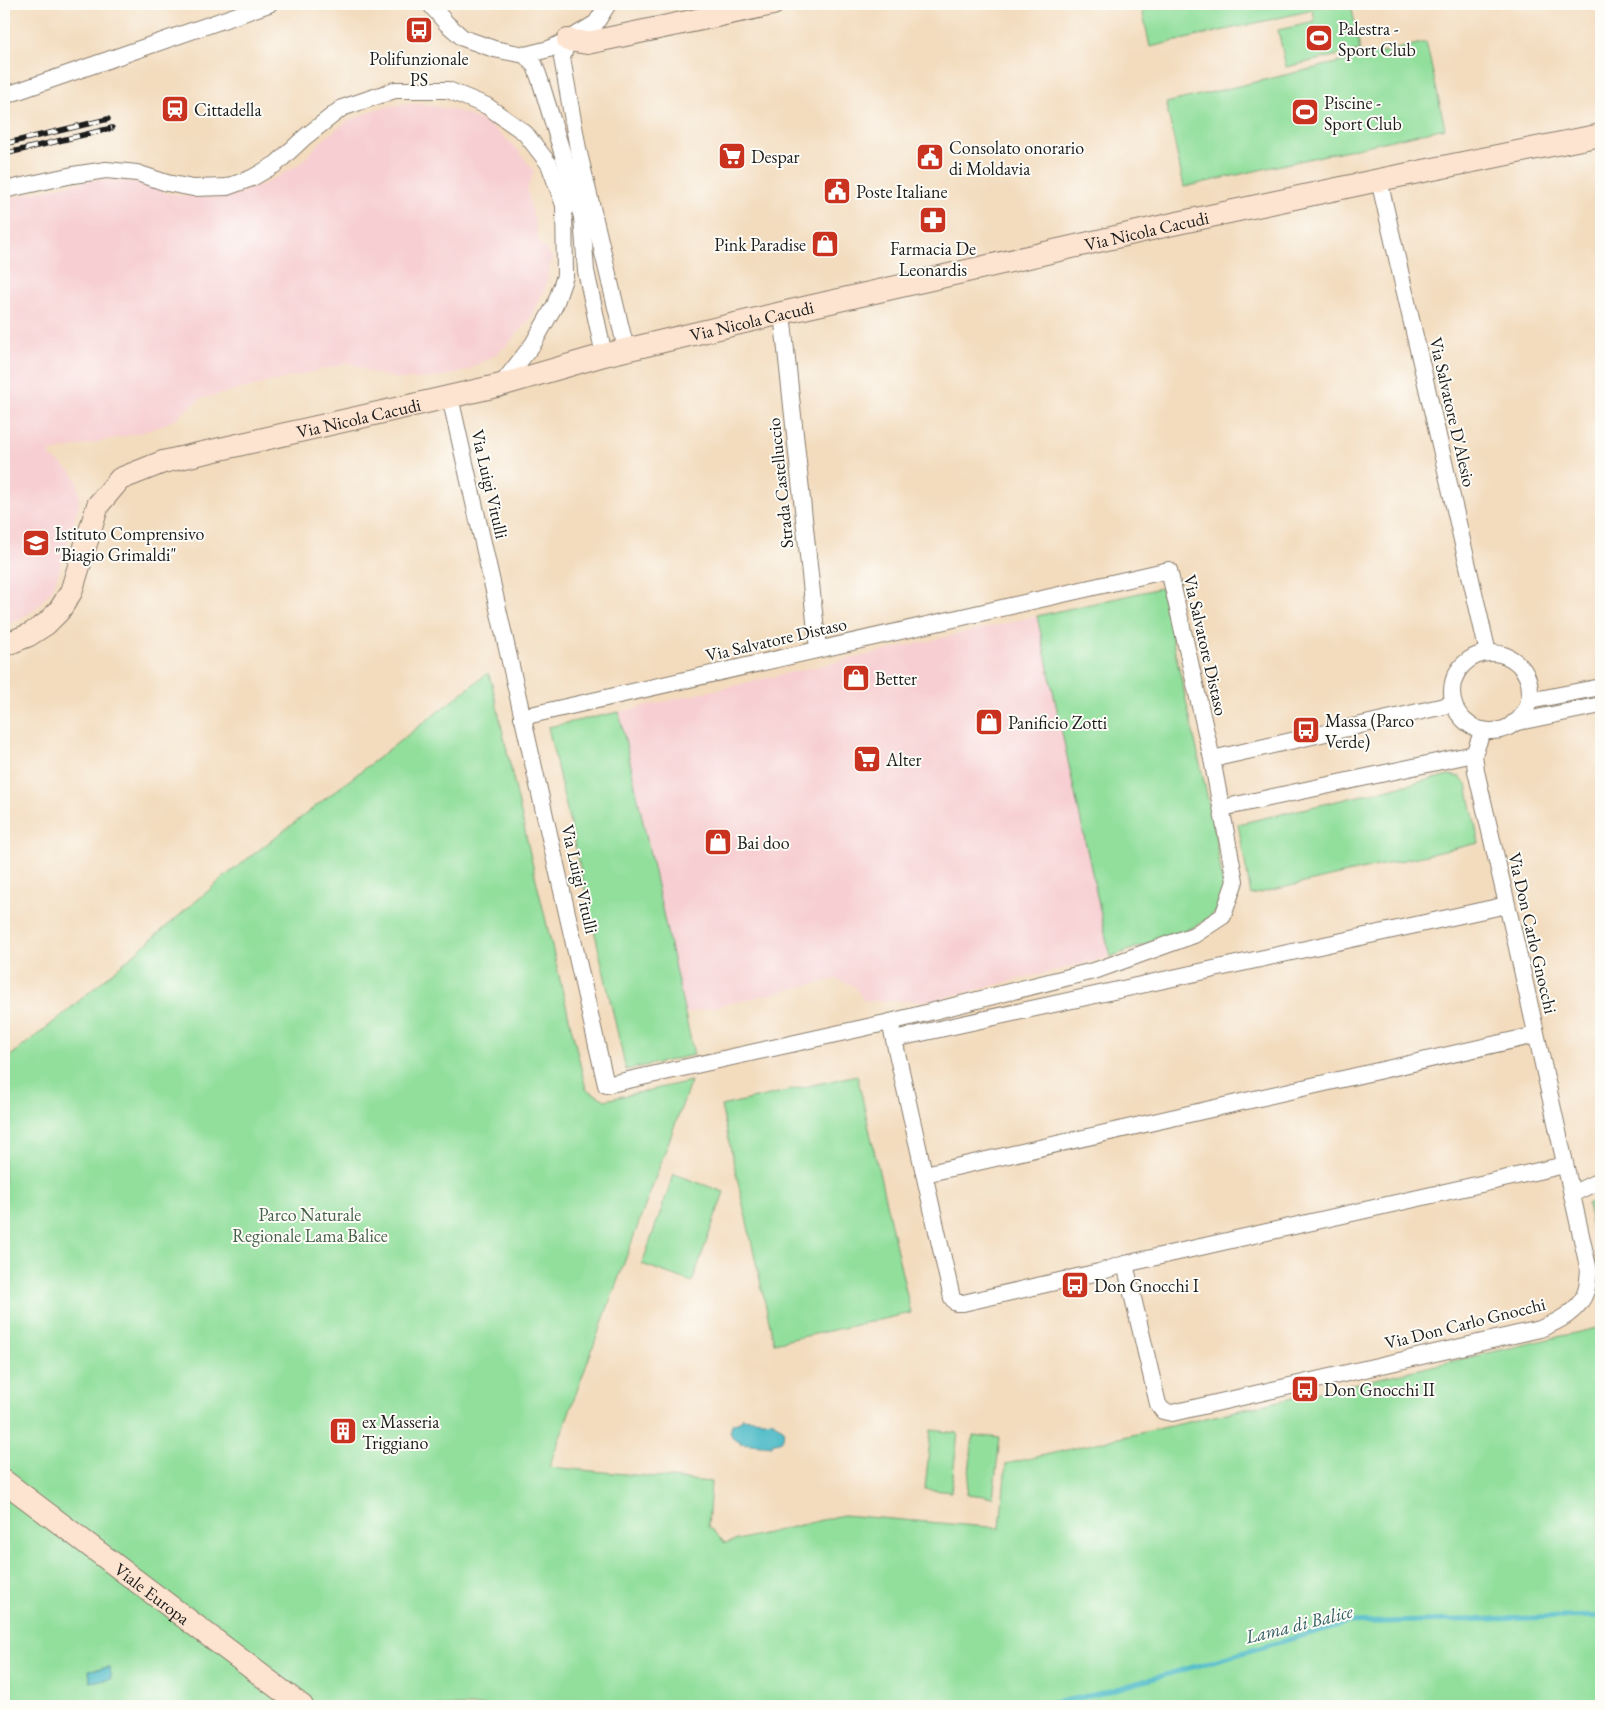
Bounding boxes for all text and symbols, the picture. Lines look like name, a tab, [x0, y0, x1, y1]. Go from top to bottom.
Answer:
bus stop icon: Polifunzionale PS	[404, 15, 434, 45]
place label: Palestra - Sport Club	[1338, 17, 1416, 61]
sports icon: Palestra - Sport Club	[1304, 23, 1334, 53]
place label: Polifunzionale PS	[369, 47, 469, 91]
place label: Piscine - Sport Club	[1324, 91, 1402, 135]
station icon: Cittadella	[160, 94, 190, 124]
sports icon: Piscine - Sport Club	[1290, 97, 1320, 127]
place label: Cittadella	[194, 98, 262, 121]
place label: Consolato onorario di Moldavia	[949, 136, 1084, 180]
supermarket icon: Despar	[717, 141, 747, 171]
public building icon: Consolato onorario di Moldavia	[915, 142, 945, 172]
place label: Despar	[751, 145, 800, 168]
public building icon: Poste Italiane	[822, 176, 852, 206]
place label: Poste Italiane	[856, 180, 947, 203]
pharmacy icon: Farmacia De Leonardis	[918, 205, 948, 235]
street label: Via Nicola Cacudi	[1082, 205, 1211, 255]
shop icon: Pink Paradise	[810, 229, 840, 259]
place label: Pink Paradise	[714, 233, 806, 256]
place label: Farmacia De Leonardis	[890, 237, 976, 281]
street label: Via Nicola Cacudi	[687, 295, 816, 346]
street label: Via Salvatore D'Alesio	[1425, 335, 1481, 489]
street label: Via Nicola Cacudi	[294, 392, 423, 443]
street label: Strada Castelluccio	[762, 416, 798, 549]
street label: Via Luigi Vitulli	[466, 427, 514, 541]
place label: Istituto Comprensivo "Biagio Grimaldi"	[55, 522, 205, 566]
school or university icon: Istituto Comprensivo "Biagio Grimaldi"	[21, 528, 51, 558]
street label: Via Salvatore Distaso	[1179, 572, 1233, 718]
street label: Via Salvatore Distaso	[703, 612, 849, 666]
shop icon: Better	[841, 663, 871, 693]
place label: Better	[875, 667, 917, 690]
shop icon: Panificio Zotti	[974, 707, 1004, 737]
place label: Massa (Parco Verde)	[1325, 709, 1414, 753]
place label: Panificio Zotti	[1008, 711, 1108, 734]
bus stop icon: Massa (Parco Verde)	[1291, 715, 1321, 745]
supermarket icon: Alter	[852, 744, 882, 774]
place label: Alter	[885, 748, 921, 771]
street label: Via Luigi Vitulli	[556, 822, 604, 936]
shop icon: Bai doo	[703, 827, 733, 857]
place label: Bai doo	[737, 831, 790, 854]
street label: Via Don Carlo Gnocchi	[1503, 850, 1563, 1016]
park label: Parco Naturale Regionale Lama Balice	[232, 1203, 388, 1247]
bus stop icon: Don Gnocchi I	[1060, 1270, 1090, 1300]
place label: Don Gnocchi I	[1094, 1274, 1199, 1297]
street label: Via Don Carlo Gnocchi	[1382, 1292, 1548, 1354]
bus stop icon: Don Gnocchi II	[1290, 1374, 1320, 1404]
place label: Don Gnocchi II	[1324, 1378, 1435, 1401]
place label: ex Masseria Triggiano	[362, 1410, 440, 1454]
building icon: ex Masseria Triggiano	[328, 1416, 358, 1446]
street label: Viale Europa	[110, 1557, 196, 1630]
water label: Lama di Balice	[1242, 1598, 1356, 1650]

